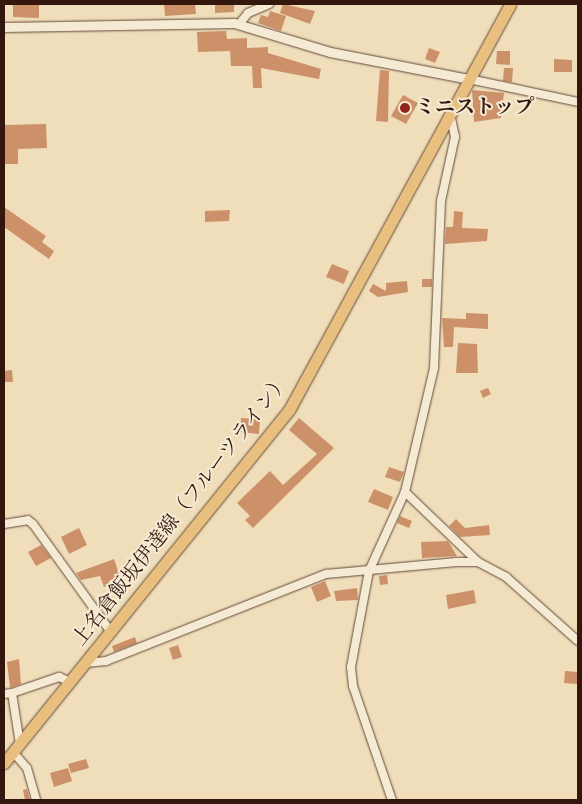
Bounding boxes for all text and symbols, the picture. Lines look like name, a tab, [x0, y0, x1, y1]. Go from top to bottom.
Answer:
place label: ミニストップ	[415, 96, 535, 120]
marker: ミニストップ	[399, 102, 411, 114]
street label: 上名倉飯坂伊達線（フルーツライン）	[68, 370, 296, 652]

